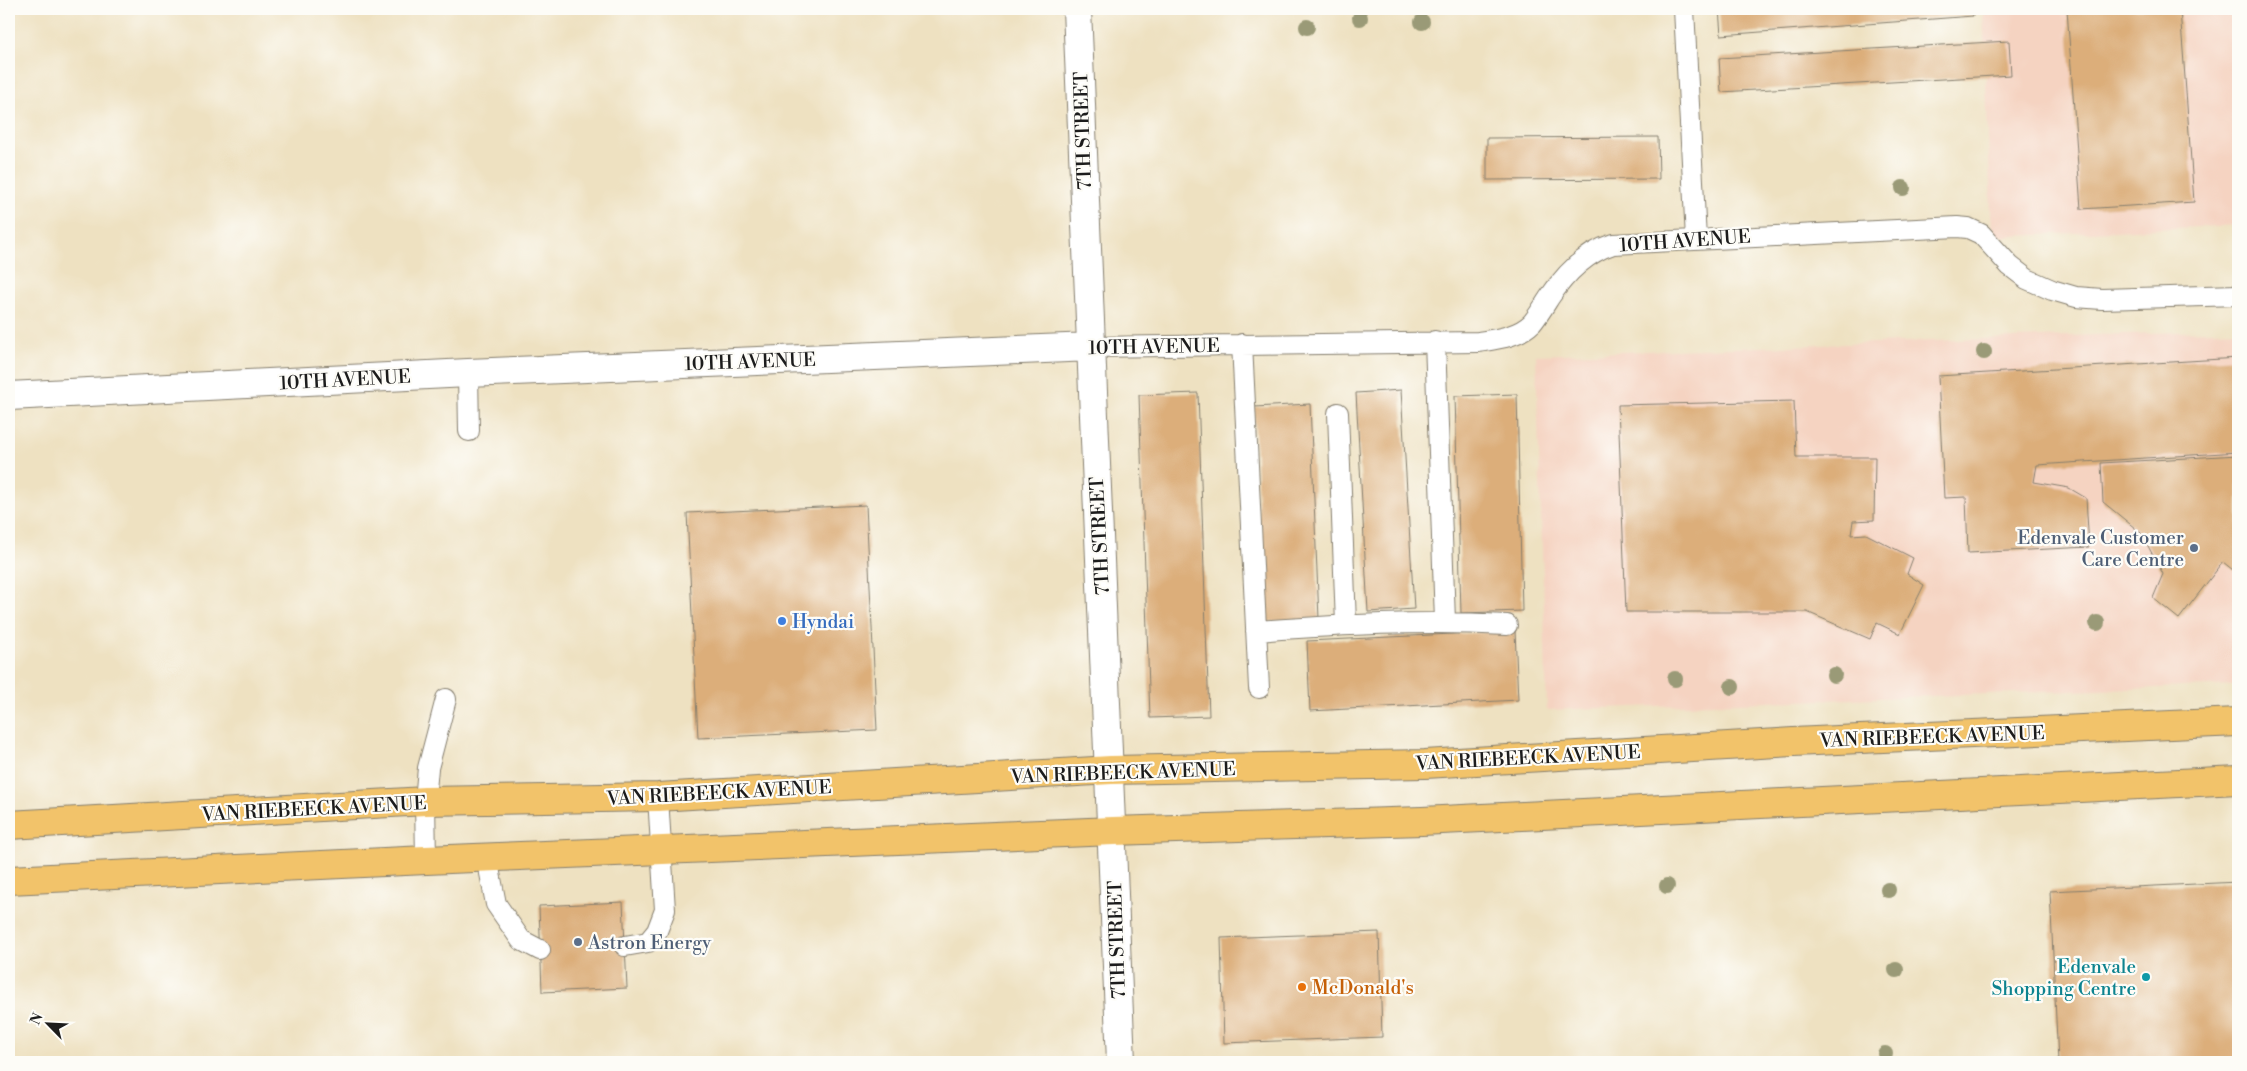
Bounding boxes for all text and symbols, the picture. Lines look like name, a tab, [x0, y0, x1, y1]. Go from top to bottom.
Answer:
street label: 7TH STREET	[1069, 71, 1097, 191]
street label: 10TH AVENUE	[1619, 224, 1752, 258]
street label: 10TH AVENUE	[1088, 334, 1220, 360]
street label: 10TH AVENUE	[684, 348, 816, 376]
street label: 10TH AVENUE	[279, 365, 411, 395]
street label: 7TH STREET	[1085, 476, 1115, 596]
place label: Edenvale Customer Care Centre	[2017, 526, 2184, 572]
marker: Edenvale Customer Care Centre	[2188, 542, 2200, 554]
place label: Hyndai	[792, 610, 854, 634]
marker: Hyndai	[776, 615, 788, 627]
street label: VAN RIEBEECK AVENUE	[1818, 721, 2045, 753]
street label: VAN RIEBEECK AVENUE	[1414, 740, 1641, 776]
street label: VAN RIEBEECK AVENUE	[1009, 757, 1236, 789]
street label: VAN RIEBEECK AVENUE	[605, 775, 832, 811]
street label: VAN RIEBEECK AVENUE	[200, 791, 427, 827]
street label: 7TH STREET	[1103, 880, 1131, 1000]
place label: Astron Energy	[587, 931, 712, 955]
marker: Astron Energy	[572, 936, 584, 948]
place label: Edenvale Shopping Centre	[1991, 955, 2136, 1001]
marker: Edenvale Shopping Centre	[2140, 971, 2152, 983]
place label: McDonald's	[1312, 976, 1414, 1000]
marker: McDonald's	[1296, 981, 1308, 993]
north arrow	[22, 998, 72, 1048]
text: N	[27, 1010, 48, 1028]

